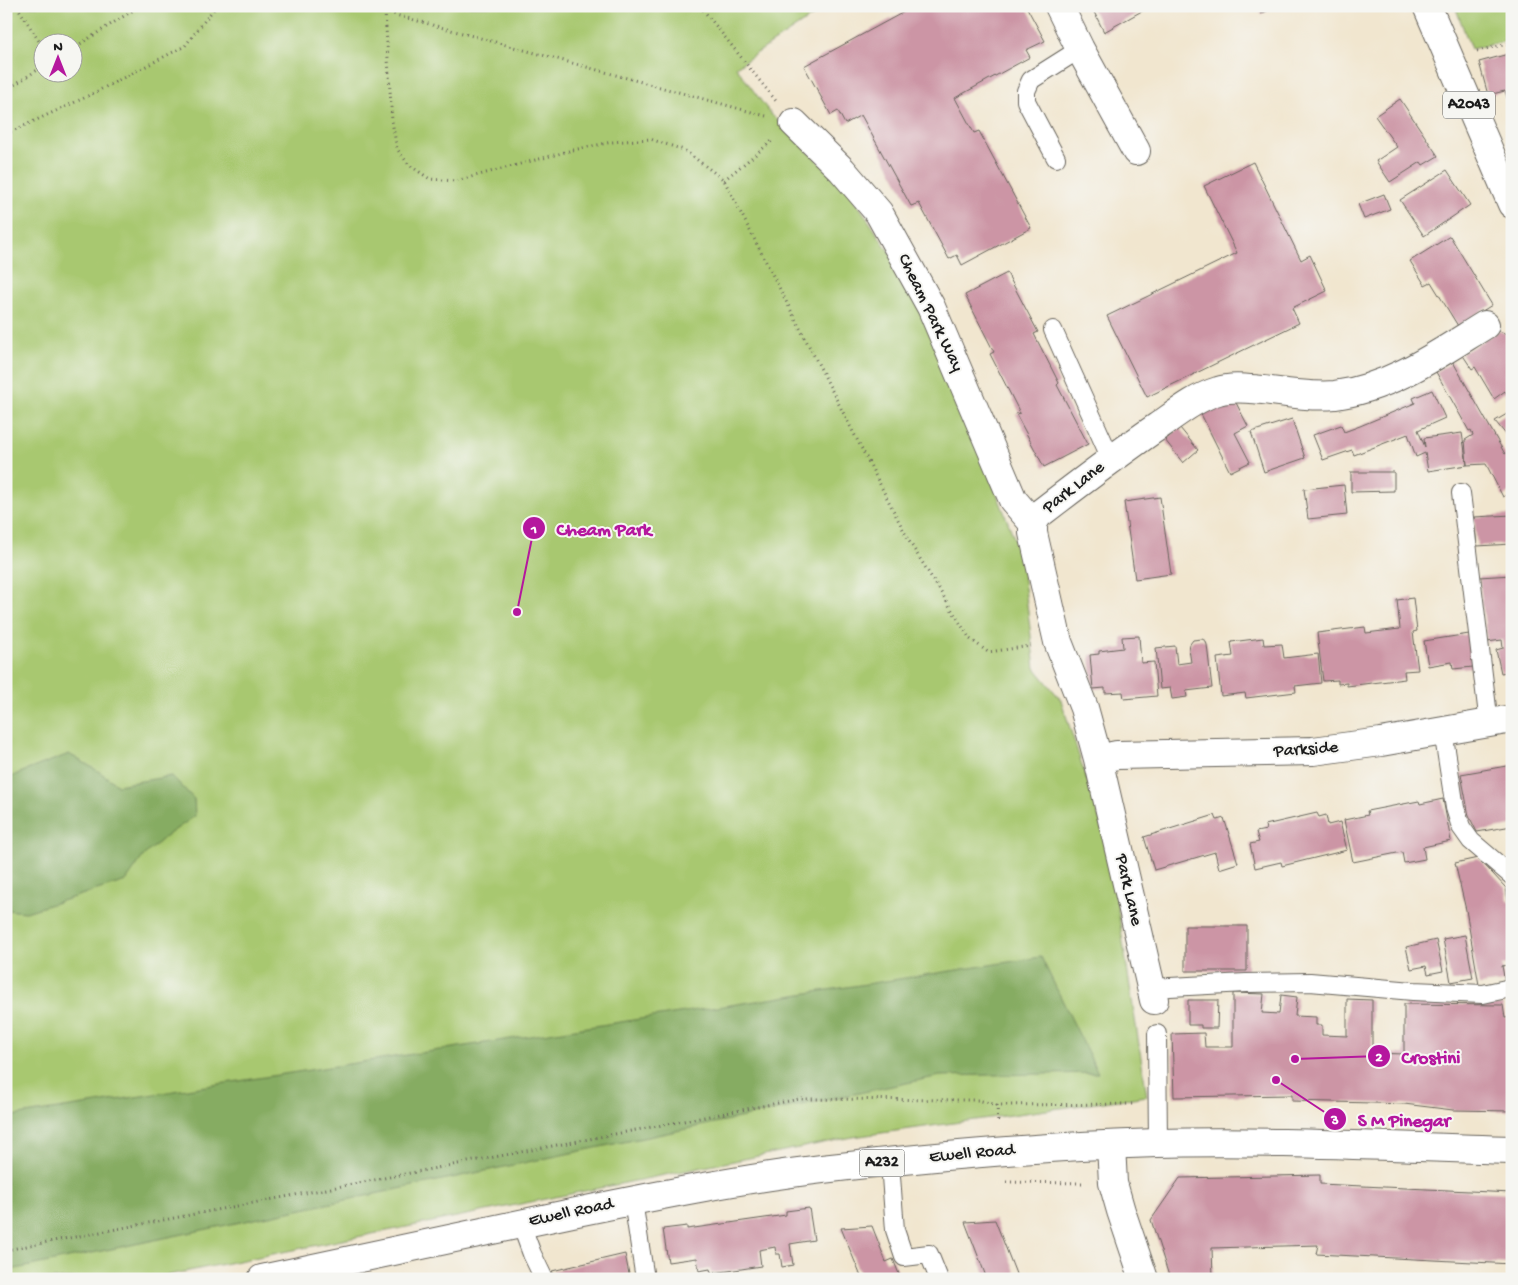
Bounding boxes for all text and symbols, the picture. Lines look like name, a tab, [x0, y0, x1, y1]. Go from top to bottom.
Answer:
north arrow	[32, 32, 82, 82]
text: N	[53, 39, 63, 56]
road number: A2043	[1443, 92, 1495, 118]
street label: Cheam Park Way	[892, 251, 968, 375]
street label: Park Lane	[1038, 457, 1110, 519]
callout: Cheam Park	[522, 511, 662, 545]
text: Cheam Park	[555, 520, 654, 543]
text: 1	[530, 521, 537, 539]
street label: Parkside	[1272, 737, 1340, 763]
street label: Park Lane	[1109, 851, 1147, 929]
callout: Crostini	[1366, 1039, 1470, 1073]
text: Crostini	[1401, 1048, 1460, 1071]
text: 2	[1375, 1049, 1383, 1067]
callout: S M Pinegar	[1322, 1102, 1460, 1136]
text: S M Pinegar	[1358, 1111, 1453, 1134]
text: 3	[1330, 1112, 1339, 1130]
street label: Ewell Road	[928, 1140, 1017, 1168]
road number: A232	[860, 1150, 904, 1176]
street label: Ewell Road	[527, 1193, 617, 1232]

